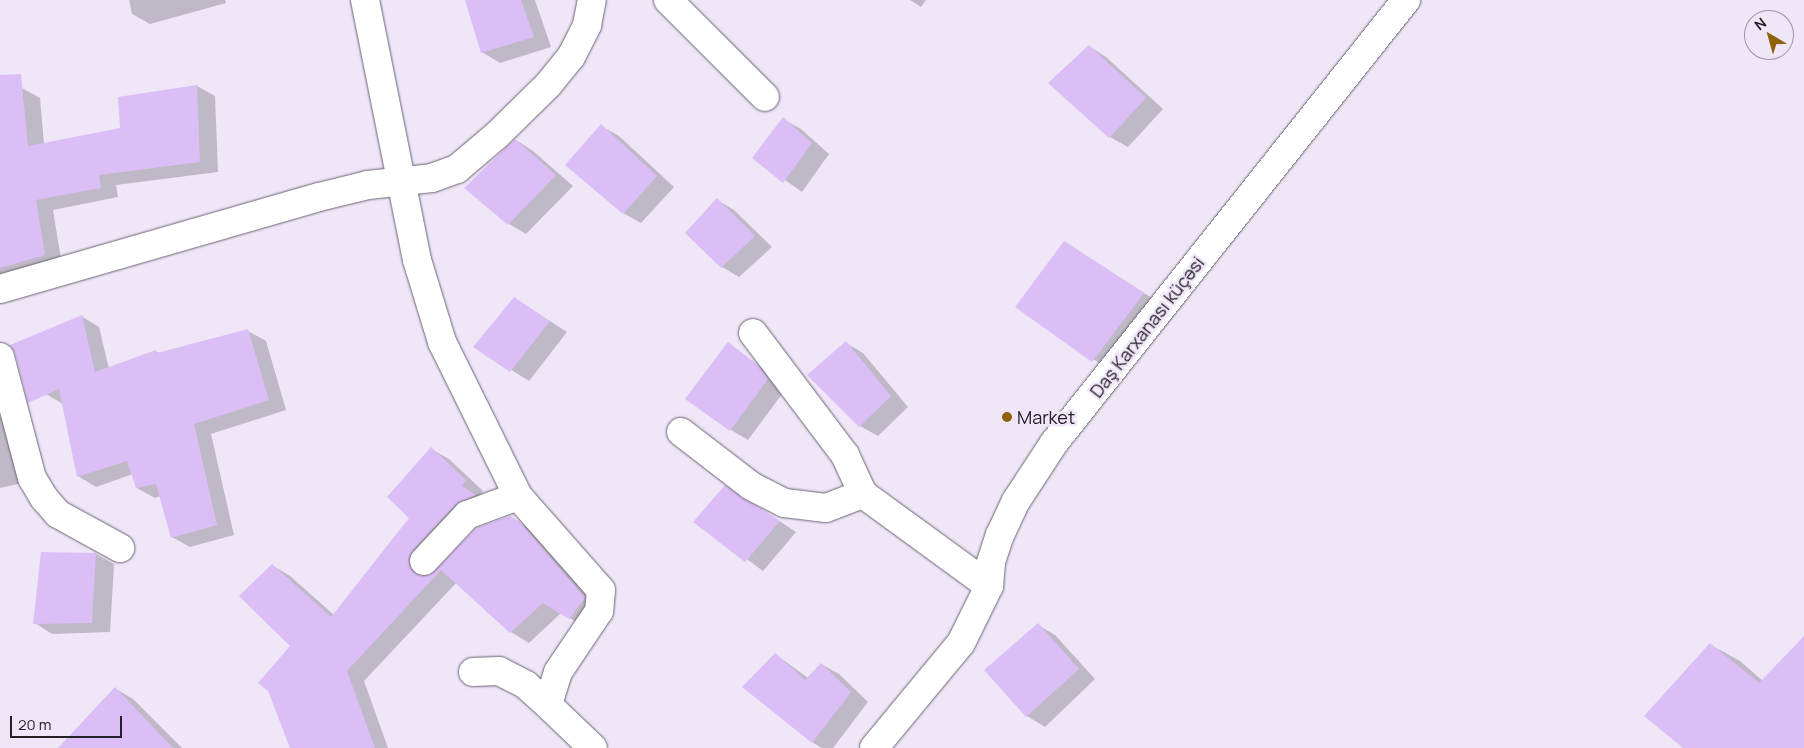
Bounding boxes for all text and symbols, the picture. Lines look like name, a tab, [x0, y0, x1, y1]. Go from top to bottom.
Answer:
north arrow	[1744, 10, 1794, 60]
text: N	[1750, 13, 1770, 34]
street label: Daş Karxanası küçəsi	[1085, 252, 1209, 402]
place label: Market	[1017, 406, 1075, 428]
marker: Market	[1001, 411, 1013, 423]
scale bar	[12, 706, 125, 738]
text: 20 m	[18, 714, 51, 735]

